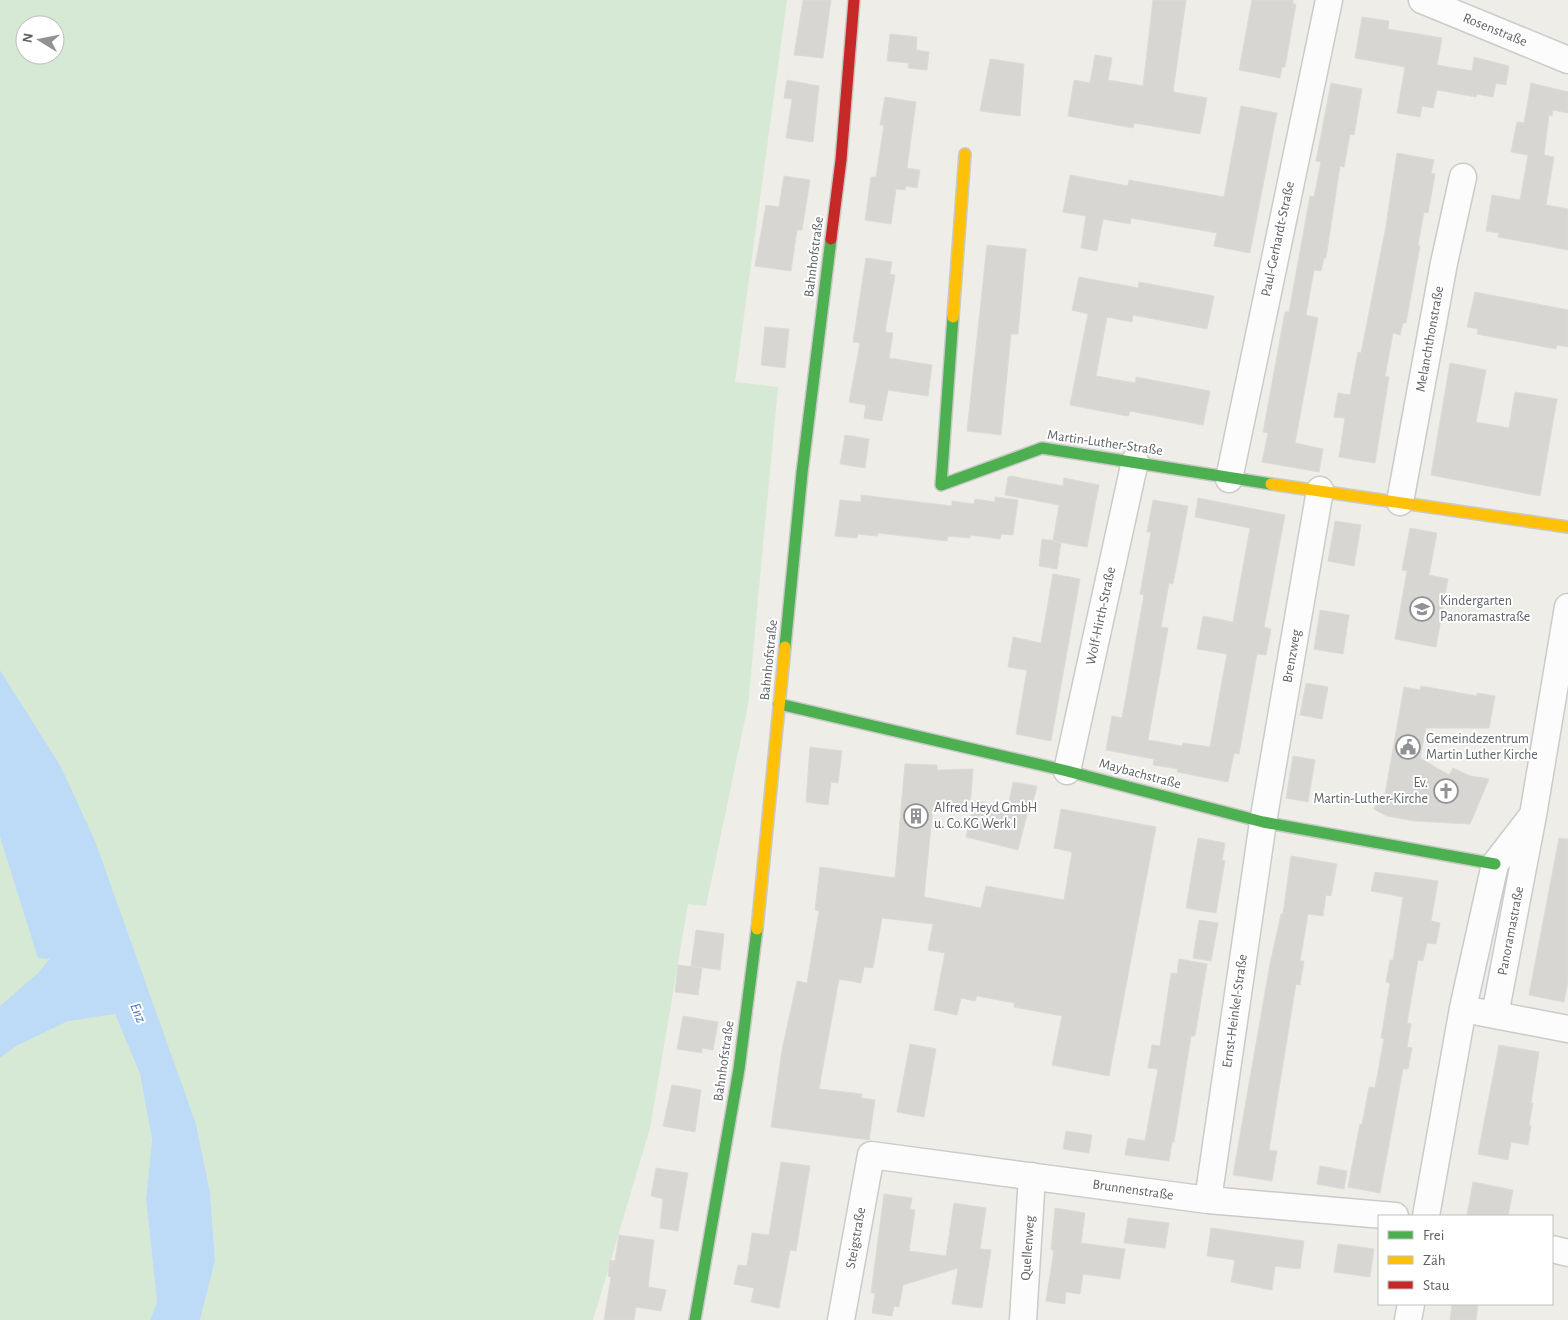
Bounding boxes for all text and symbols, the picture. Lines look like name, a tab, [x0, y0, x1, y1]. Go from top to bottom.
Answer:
street label: Rosenstraße	[1461, 11, 1529, 49]
north arrow	[15, 15, 65, 65]
text: N	[20, 32, 36, 44]
street label: Paul-Gerhardt-Straße	[1259, 180, 1297, 298]
street label: Bahnhofstraße	[802, 216, 826, 298]
street label: Melanchthonstraße	[1414, 285, 1446, 393]
street label: Martin-Luther-Straße	[1046, 428, 1164, 458]
street label: Wolf-Hirth-Straße	[1084, 566, 1118, 666]
place label: Kindergarten Panoramastraße	[1440, 594, 1530, 624]
school or university icon: Kindergarten Panoramastraße	[1409, 596, 1435, 622]
street label: Bahnhofstraße	[758, 619, 780, 701]
street label: Brenzweg	[1280, 628, 1304, 684]
place label: Gemeindezentrum Martin Luther Kirche	[1426, 732, 1538, 762]
public building icon: Gemeindezentrum Martin Luther Kirche	[1395, 734, 1421, 760]
street label: Maybachstraße	[1098, 756, 1182, 792]
place label: Ev. Martin-Luther-Kirche	[1314, 776, 1428, 806]
church icon: Ev. Martin-Luther-Kirche	[1433, 778, 1459, 804]
place label: Alfred Heyd GmbH u. Co.KG Werk I	[934, 801, 1037, 831]
building icon: Alfred Heyd GmbH u. Co.KG Werk I	[903, 803, 929, 829]
street label: Panoramastraße	[1496, 885, 1526, 977]
street label: Ernst-Heinkel-Straße	[1220, 953, 1250, 1069]
water label: Enz	[127, 1001, 149, 1025]
street label: Bahnhofstraße	[711, 1020, 737, 1102]
street label: Brunnenstraße	[1092, 1177, 1174, 1203]
street label: Steigstraße	[844, 1206, 868, 1270]
street label: Quellenweg	[1019, 1215, 1037, 1281]
legend	[1378, 1215, 1553, 1305]
text: Frei	[1423, 1228, 1444, 1243]
text: Zäh	[1423, 1253, 1446, 1268]
text: Stau	[1423, 1278, 1450, 1293]

